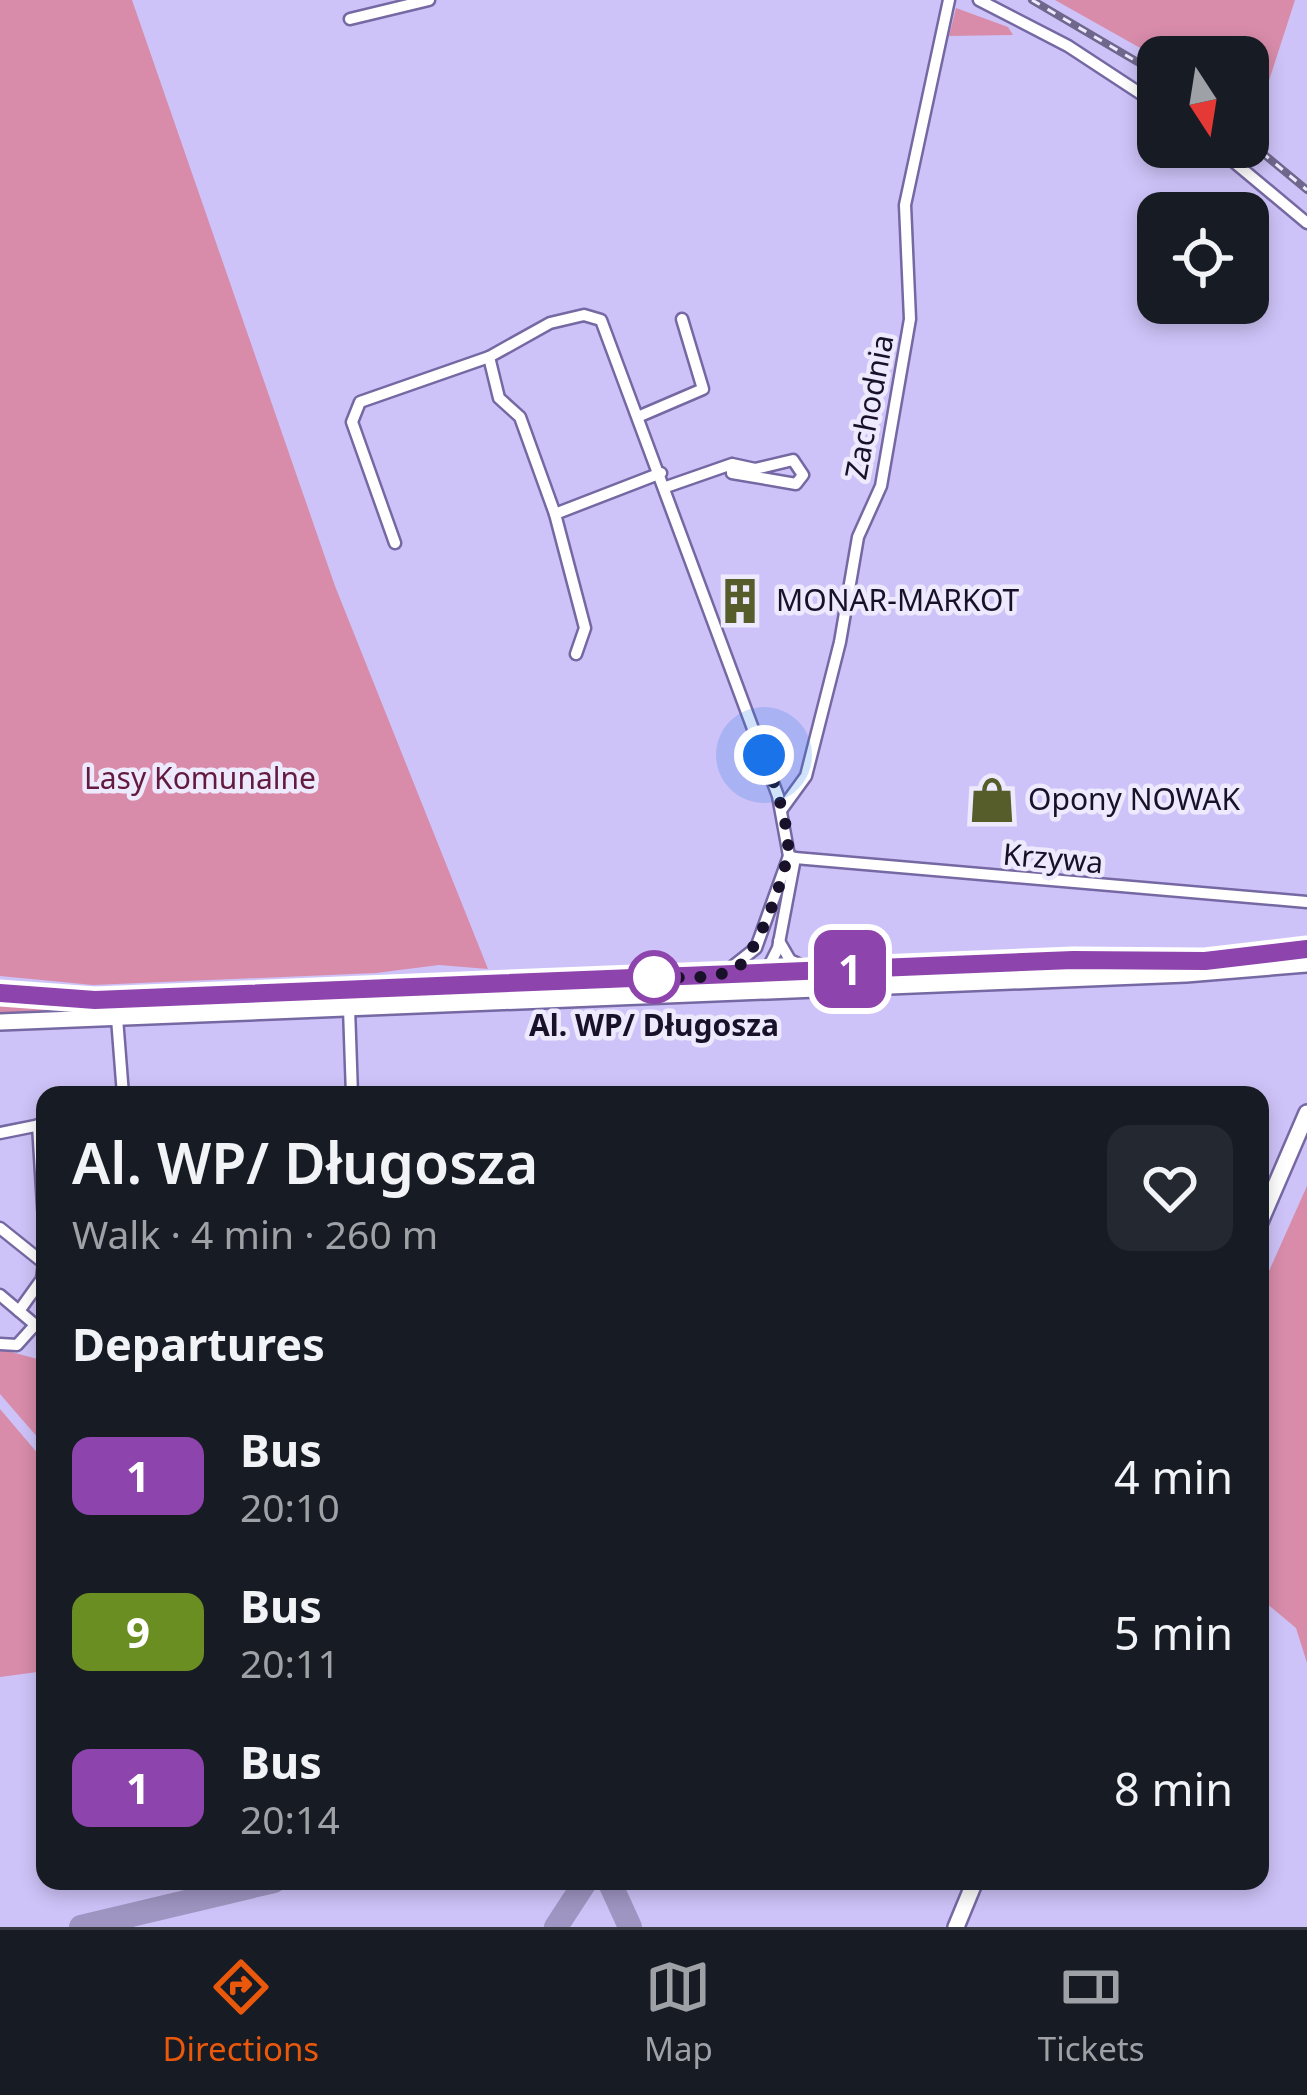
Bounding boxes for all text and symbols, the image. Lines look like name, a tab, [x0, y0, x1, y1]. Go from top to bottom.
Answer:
north arrow	[1137, 36, 1269, 168]
map controls	[1137, 36, 1269, 324]
button: locate	[1137, 192, 1269, 324]
street label: Zachodnia	[834, 331, 903, 483]
building icon: MONAR-MARKOT	[715, 576, 765, 626]
place label: MONAR-MARKOT	[776, 579, 1019, 620]
your location	[734, 725, 794, 785]
park label: Lasy Komunalne	[84, 757, 316, 798]
shop icon: Opony NOWAK	[967, 775, 1017, 825]
place label: Opony NOWAK	[1028, 778, 1240, 819]
street label: Krzywa	[1001, 833, 1105, 882]
line badge: 1	[811, 930, 889, 1008]
text: 1	[838, 940, 862, 997]
marker: Al. WP/ Długosza	[629, 952, 679, 1002]
place label: Al. WP/ Długosza	[529, 1004, 779, 1045]
text: Al. WP/ Długosza	[72, 1123, 538, 1201]
button: heart	[1107, 1125, 1233, 1251]
text: Walk · 4 min · 260 m	[72, 1207, 438, 1260]
text: Departures	[72, 1313, 325, 1374]
text: Bus	[240, 1419, 322, 1480]
text: 4 min	[1114, 1446, 1233, 1507]
text: 1	[126, 1447, 150, 1504]
text: 20:10	[240, 1480, 340, 1533]
text: Bus	[240, 1575, 322, 1636]
text: 5 min	[1114, 1602, 1233, 1663]
text: 9	[126, 1603, 150, 1660]
text: 20:11	[240, 1636, 340, 1689]
text: Bus	[240, 1731, 322, 1792]
text: 8 min	[1114, 1758, 1233, 1819]
text: 1	[126, 1759, 150, 1816]
text: 20:14	[240, 1792, 340, 1845]
tab: Directions	[162, 1954, 319, 2071]
tab: Map	[644, 1954, 713, 2071]
tab: Tickets	[1038, 1954, 1144, 2071]

